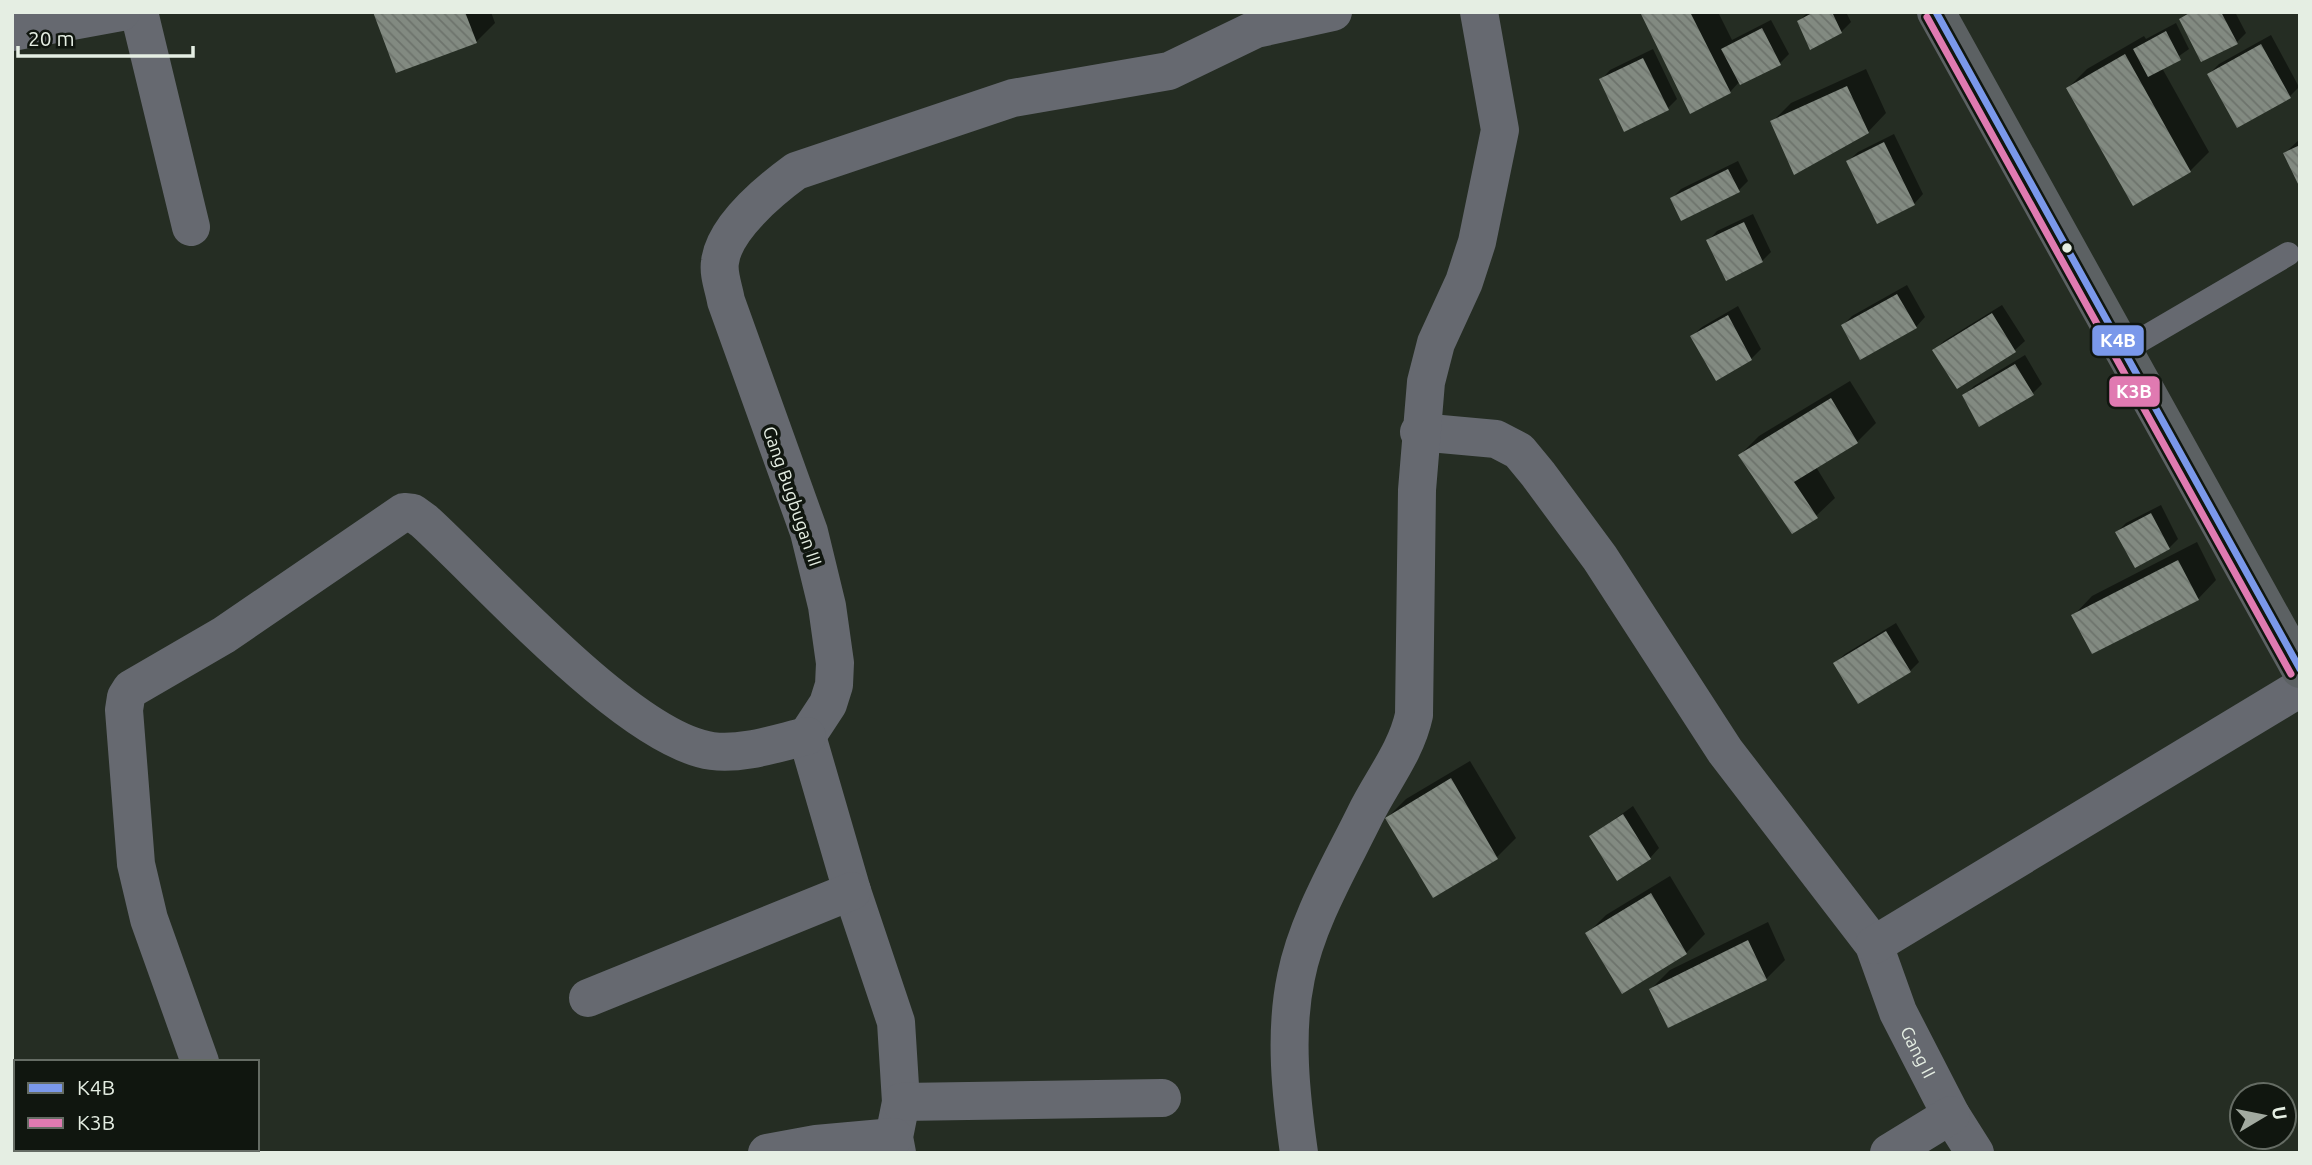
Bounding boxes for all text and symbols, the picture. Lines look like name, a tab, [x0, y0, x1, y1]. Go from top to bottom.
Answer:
scale bar	[18, 14, 192, 58]
text: 20 m	[28, 26, 75, 50]
unlabelled marker	[2060, 241, 2074, 255]
line badge: K4B	[2091, 324, 2145, 357]
text: K4B	[2100, 329, 2136, 351]
line badge: K3B	[2108, 375, 2161, 408]
text: K3B	[2116, 380, 2152, 402]
street label: Gang Bugbugan III	[760, 423, 826, 569]
street label: Gang II	[1897, 1023, 1940, 1081]
legend	[14, 1060, 259, 1151]
text: K4B	[77, 1075, 115, 1099]
north arrow	[2228, 1081, 2298, 1151]
text: U	[2268, 1105, 2292, 1122]
text: K3B	[77, 1110, 115, 1134]

